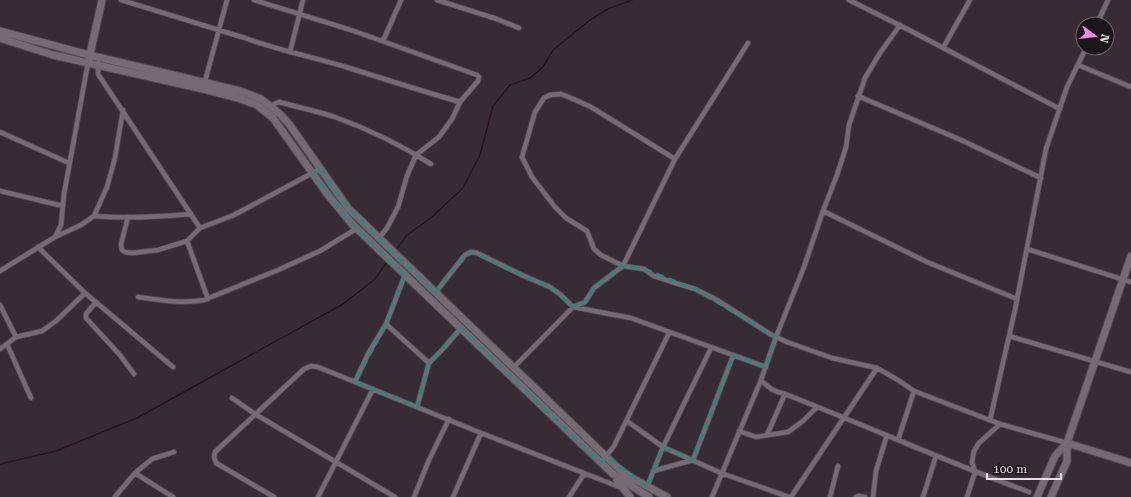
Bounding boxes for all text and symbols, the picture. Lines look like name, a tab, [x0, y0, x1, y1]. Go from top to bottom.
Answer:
north arrow	[1075, 16, 1115, 56]
text: N	[1097, 33, 1112, 45]
scale bar	[987, 455, 1061, 481]
text: 100 m	[993, 462, 1027, 476]

